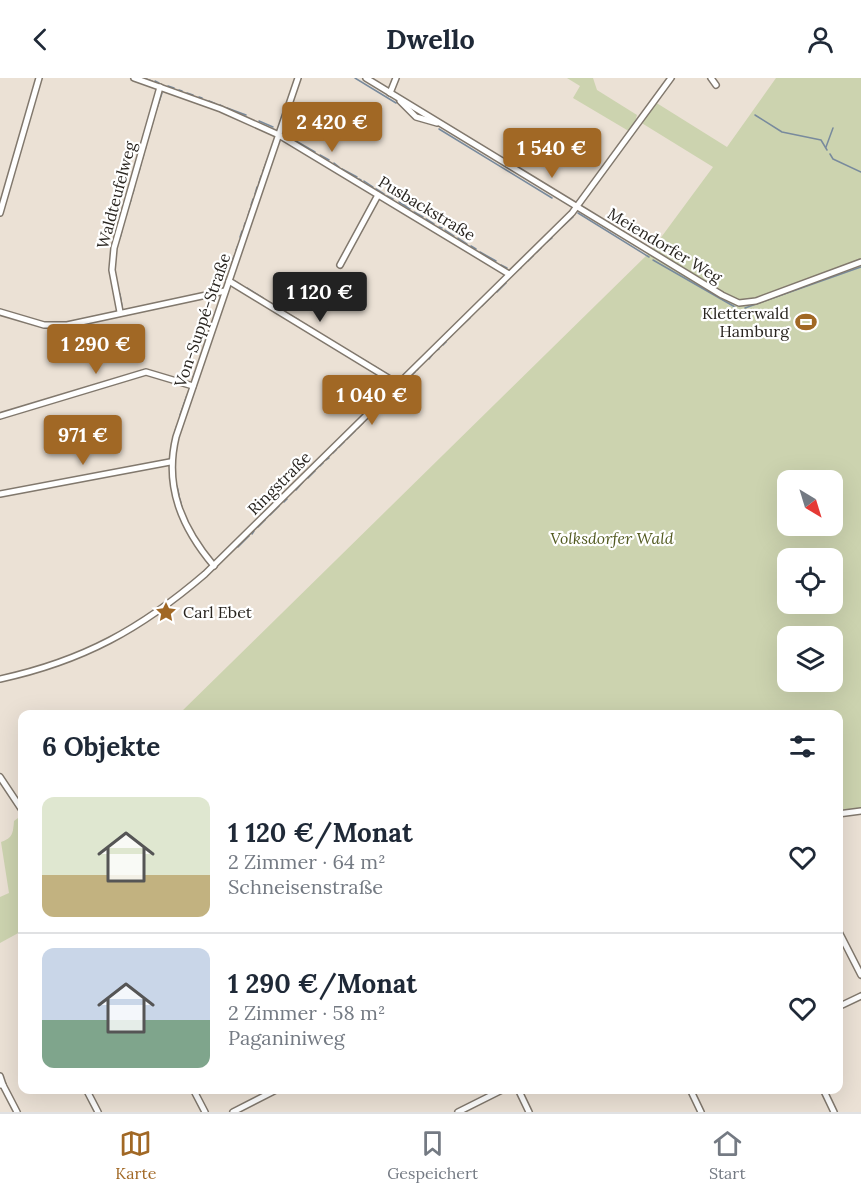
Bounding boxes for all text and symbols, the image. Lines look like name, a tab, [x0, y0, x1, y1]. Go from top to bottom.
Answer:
text: Dwello	[386, 22, 475, 56]
icon: back	[24, 23, 57, 56]
icon: person	[804, 23, 837, 56]
pin: 2 420 €	[277, 102, 387, 153]
text: 2 420 €	[296, 109, 368, 134]
pin: 1 540 €	[497, 128, 607, 179]
text: 1 540 €	[517, 135, 587, 160]
street label: Waldteufelweg	[92, 138, 140, 251]
street label: Pusbackstraße	[375, 171, 479, 245]
street label: Meiendorfer Weg	[604, 203, 727, 288]
street label: Von-Suppé-Straße	[169, 250, 234, 391]
pin: 1 120 €	[265, 272, 375, 323]
text: 1 120 €	[287, 279, 353, 304]
place label: Kletterwald Hamburg	[702, 303, 790, 341]
sports icon: Kletterwald Hamburg	[794, 310, 818, 334]
pin: 1 290 €	[41, 324, 151, 375]
text: 1 290 €	[61, 331, 131, 356]
pin: 1 040 €	[317, 375, 427, 426]
text: 1 040 €	[336, 382, 408, 407]
pin: 971 €	[41, 415, 125, 466]
text: 971 €	[58, 422, 108, 447]
street label: Ringstraße	[243, 447, 315, 519]
north arrow	[777, 470, 843, 536]
map controls	[777, 470, 843, 692]
park label: Volksdorfer Wald	[550, 528, 674, 548]
button: locate	[777, 548, 843, 614]
place icon: Carl Ebet	[154, 600, 178, 624]
place label: Carl Ebet	[183, 602, 253, 622]
button: layers	[777, 626, 843, 692]
text: 6 Objekte	[42, 730, 160, 763]
icon: filters	[786, 730, 819, 763]
text: 1 120 €/Monat	[228, 816, 413, 849]
icon: home	[90, 821, 162, 893]
icon: heart	[786, 841, 819, 874]
text: 2 Zimmer · 64 m²	[228, 849, 386, 874]
text: Schneisenstraße	[228, 874, 383, 899]
text: 1 290 €/Monat	[228, 967, 417, 1000]
icon: home	[90, 972, 162, 1044]
icon: heart	[786, 992, 819, 1025]
text: 2 Zimmer · 58 m²	[228, 1000, 385, 1025]
text: Paganiniweg	[228, 1025, 345, 1050]
tab: Karte	[115, 1127, 156, 1183]
tab: Gespeichert	[387, 1127, 478, 1183]
tab: Start	[709, 1127, 746, 1183]

